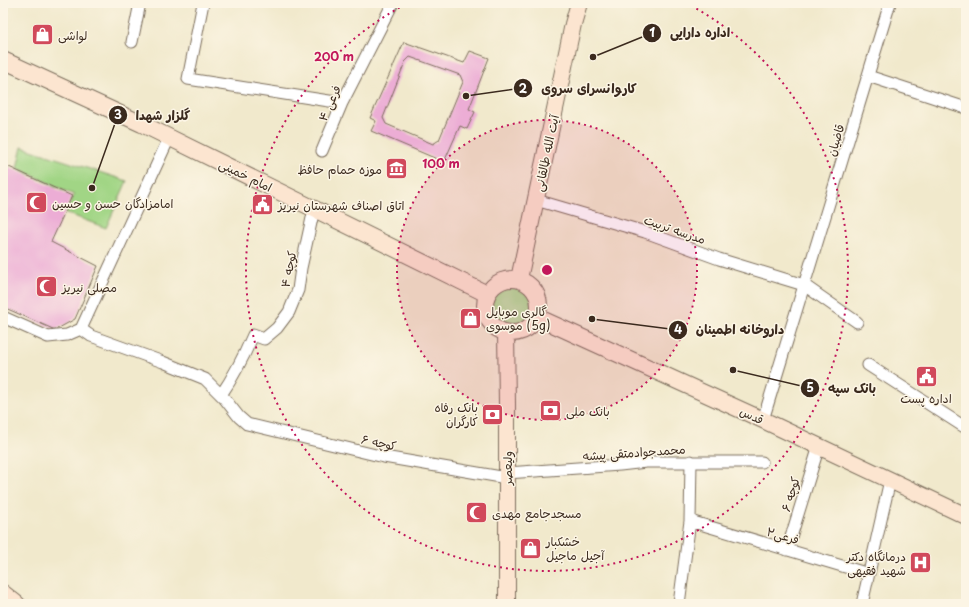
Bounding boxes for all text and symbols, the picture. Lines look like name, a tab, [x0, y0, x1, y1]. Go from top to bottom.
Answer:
callout: اداره دارایی	[642, 20, 739, 45]
shop icon: لواشی	[30, 22, 56, 48]
text: اداره دارایی	[670, 22, 730, 41]
text: 1	[649, 23, 655, 41]
place label: لواشی	[58, 26, 87, 44]
text: 200 m	[314, 47, 354, 65]
callout: کاروانسرای سروی	[513, 76, 644, 101]
text: کاروانسرای سروی	[541, 78, 637, 98]
text: 2	[519, 79, 528, 97]
street label: فرعی ۴	[313, 82, 345, 124]
callout: گلزار شهدا	[108, 102, 198, 127]
text: 3	[114, 105, 122, 123]
text: گلزار شهدا	[136, 105, 190, 124]
street label: آیت الله طالقانی	[529, 112, 563, 193]
street label: قاضیان	[822, 122, 848, 158]
street label: امام خمینی	[216, 154, 276, 197]
text: 100 m	[422, 154, 460, 172]
museum icon: موزه حمام حافظ	[384, 156, 410, 182]
place label: موزه حمام حافظ	[298, 160, 382, 179]
mosque icon: امامزادگان حسن و حسین	[23, 190, 49, 216]
public building icon: اتاق اصناف شهرستان نیریز	[249, 192, 275, 218]
place label: امامزادگان حسن و حسین	[52, 194, 173, 212]
place label: اتاق اصناف شهرستان نیریز	[277, 196, 405, 214]
street label: مدرسه تربیت	[642, 210, 708, 248]
street label: کوچه ۴	[276, 249, 300, 289]
centre of rings	[540, 263, 554, 277]
mosque icon: مصلی نیریز	[33, 274, 59, 300]
place label: مصلی نیریز	[61, 278, 117, 296]
place label: گالری موبایل موسوی (5g)	[486, 302, 551, 334]
shop icon: گالری موبایل موسوی (5g)	[457, 305, 483, 331]
callout: داروخانه اطمینان	[668, 317, 792, 342]
text: داروخانه اطمینان	[696, 319, 784, 339]
text: 4	[674, 320, 682, 338]
public building icon: اداره پست	[913, 364, 939, 390]
callout: بانک سپه	[800, 375, 884, 400]
text: 5	[806, 378, 814, 396]
text: بانک سپه	[828, 378, 876, 397]
place label: اداره پست	[900, 389, 952, 407]
place label: بانک رفاه کارگران	[434, 398, 478, 430]
bank icon: بانک ملی	[538, 398, 564, 424]
bank icon: بانک رفاه کارگران	[480, 401, 506, 427]
place label: بانک ملی	[566, 402, 610, 420]
street label: قدس	[737, 402, 767, 428]
street label: ۶ کوچه	[360, 429, 398, 455]
street label: محمدجوادمتقی پیشه	[582, 439, 686, 465]
street label: ولیعصر	[498, 451, 516, 486]
street label: کوچه ۶	[776, 474, 804, 514]
mosque icon: مسجدجامع مهدی	[464, 500, 490, 526]
place label: مسجدجامع مهدی	[492, 504, 582, 523]
street label: فرعی۲	[765, 522, 801, 548]
place label: خشکبار آجیل ماجیل	[545, 532, 605, 564]
shop icon: خشکبار آجیل ماجیل	[517, 535, 543, 561]
place label: درمانگاه دکتر شهید فقیهی	[845, 547, 906, 579]
hospital icon: درمانگاه دکتر شهید فقیهی	[908, 550, 934, 576]

